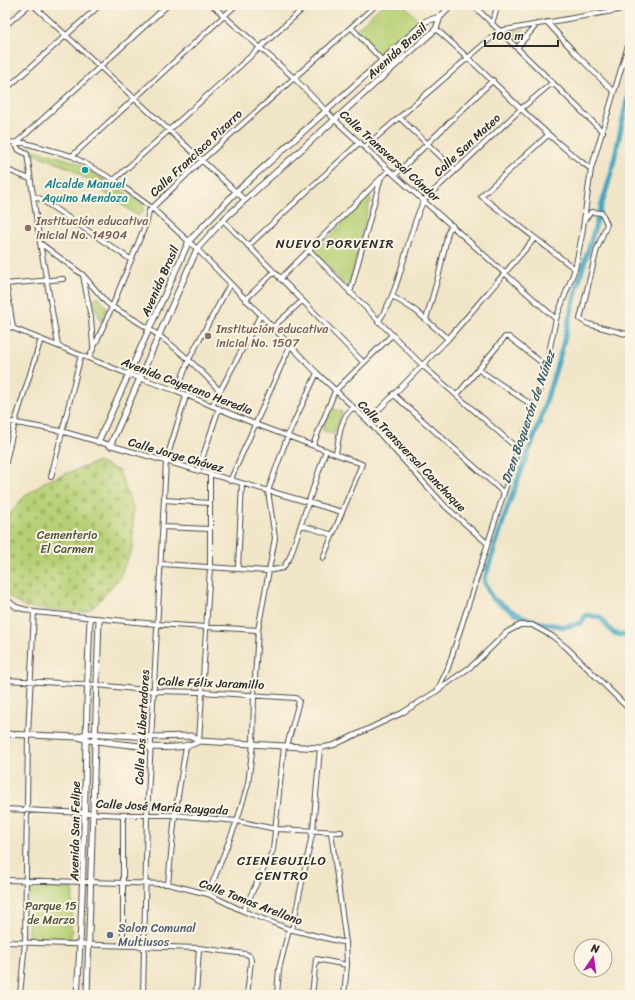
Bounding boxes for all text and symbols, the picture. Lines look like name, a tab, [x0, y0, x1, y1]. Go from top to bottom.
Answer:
street label: Avenida Brasil	[361, 17, 433, 85]
scale bar	[485, 22, 558, 48]
text: 100 m	[491, 25, 524, 47]
street label: Calle Francisco Pizarro	[144, 104, 248, 202]
street label: Calle Transversal Cóndor	[334, 104, 447, 209]
street label: Calle San Mateo	[428, 108, 506, 182]
marker: Alcalde Manuel Aquino Mendoza	[80, 165, 90, 175]
place label: Alcalde Manuel Aquino Mendoza	[41, 173, 128, 209]
place label: Institución educativa inicial No. 14904	[35, 210, 149, 246]
marker: Institución educativa inicial No. 14904	[23, 223, 33, 233]
district label: NUEVO PORVENIR	[276, 232, 394, 255]
street label: Avenida Brasil	[134, 241, 186, 321]
place label: Institución educativa inicial No. 1507	[215, 318, 329, 354]
marker: Institución educativa inicial No. 1507	[203, 331, 213, 341]
water label: Dren Boquerón de Núñez	[494, 345, 562, 487]
street label: Avenida Cayetano Heredia	[117, 350, 257, 421]
street label: Calle Transversal Canchaque	[352, 395, 472, 517]
street label: Calle Jorge Chávez	[126, 431, 227, 479]
park label: Cementerio El Carmen	[37, 524, 97, 560]
street label: Calle Los Libertadores	[128, 669, 156, 785]
street label: Calle Félix Jaramillo	[157, 670, 265, 696]
street label: Avenida San Felipe	[63, 781, 87, 882]
street label: Calle José María Raygada	[95, 793, 230, 822]
district label: CIENEGUILLO CENTRO	[237, 849, 327, 887]
street label: Calle Tomas Arellano	[196, 872, 306, 932]
park label: Parque 15 de Marzo	[25, 895, 77, 931]
place label: Salon Comunal Multiusos	[118, 917, 196, 953]
marker: Salon Comunal Multiusos	[105, 930, 115, 940]
north arrow	[573, 938, 613, 978]
text: N	[588, 938, 601, 959]

